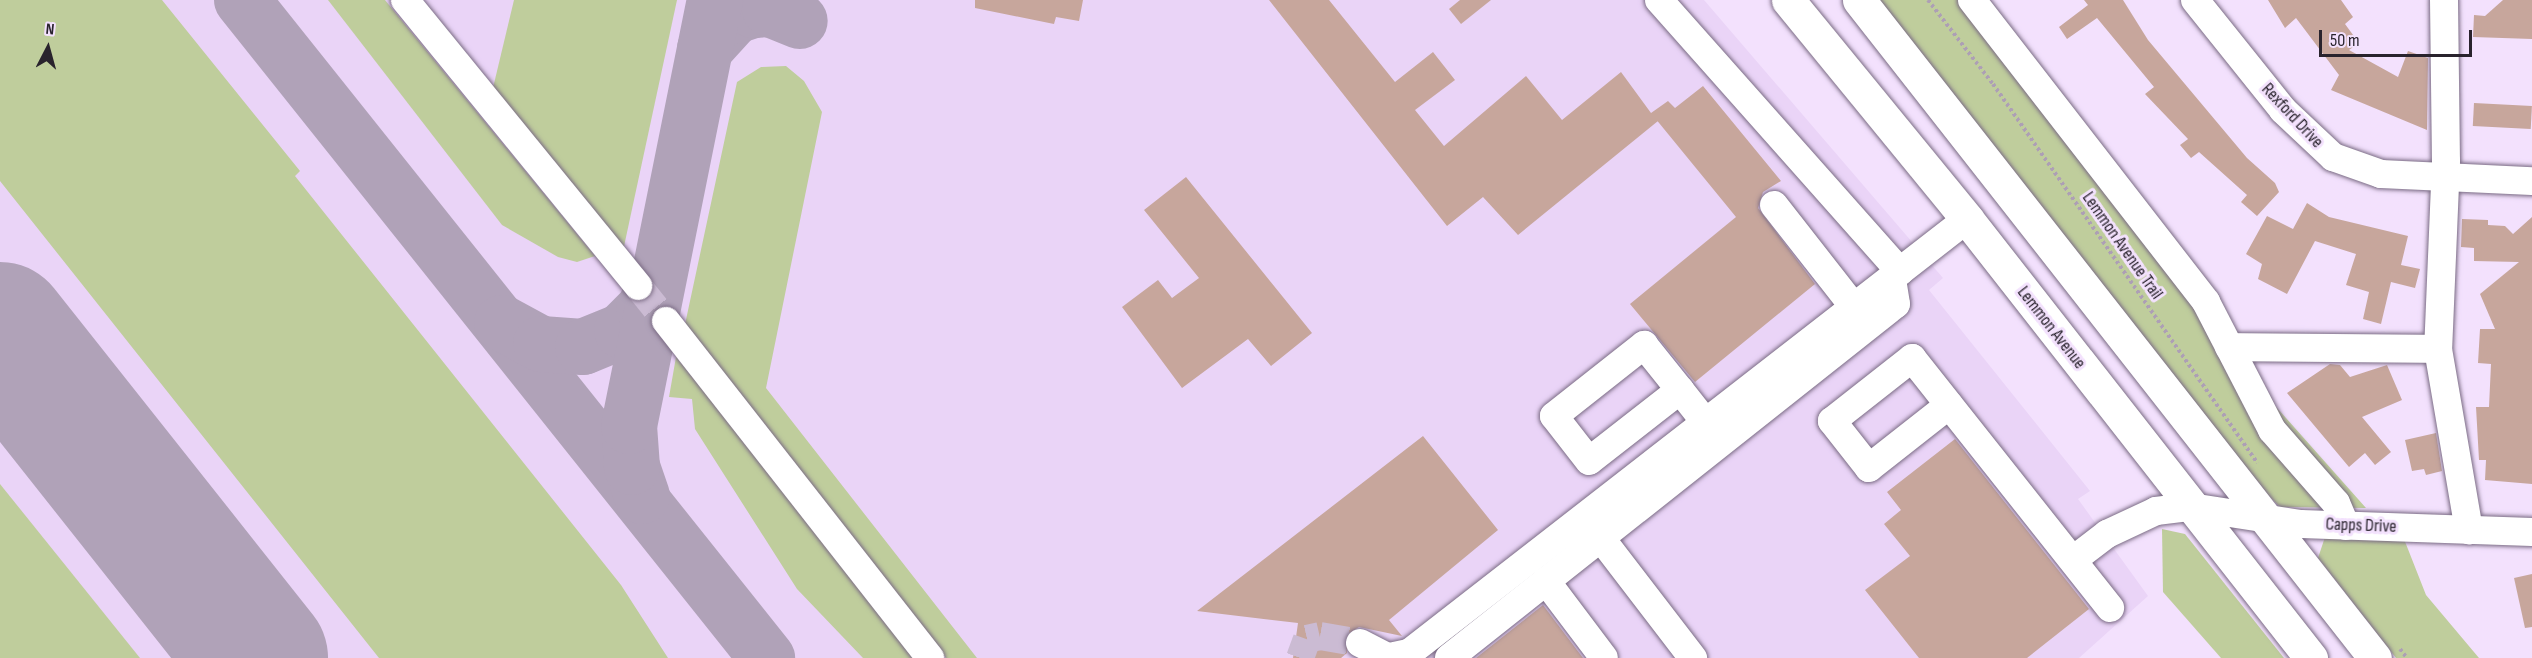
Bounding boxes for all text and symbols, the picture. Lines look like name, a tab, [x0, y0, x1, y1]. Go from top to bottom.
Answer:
north arrow	[18, 18, 78, 78]
scale bar	[2322, 18, 2475, 56]
text: N	[45, 20, 55, 39]
text: 50 m	[2330, 30, 2360, 51]
street label: Rexford Drive	[2257, 79, 2327, 153]
street label: Lemmon Avenue Trail	[2077, 188, 2167, 304]
street label: Lemmon Avenue	[2012, 282, 2090, 374]
street label: Capps Drive	[2325, 514, 2397, 538]

